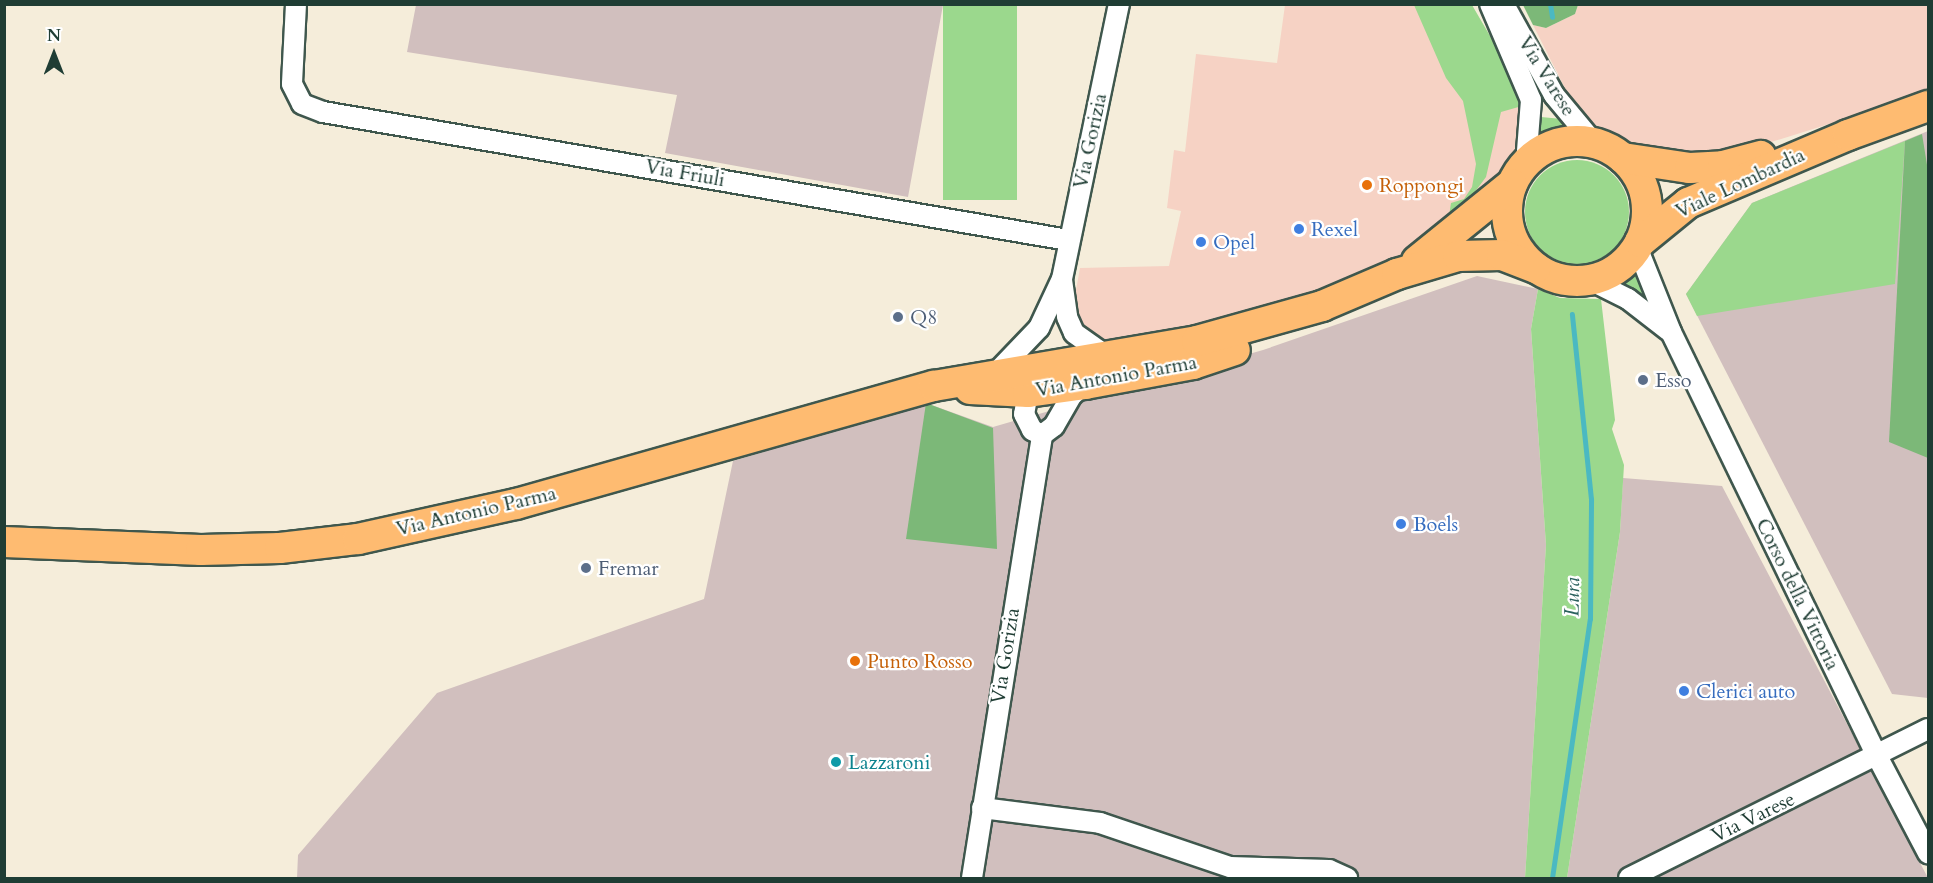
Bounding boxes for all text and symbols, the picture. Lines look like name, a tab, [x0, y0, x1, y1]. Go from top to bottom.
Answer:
north arrow	[24, 24, 84, 84]
text: N	[47, 25, 61, 47]
street label: Via Varese	[1513, 32, 1581, 120]
street label: Via Gorizia	[1068, 91, 1112, 191]
street label: Viale Lombardia	[1672, 143, 1808, 223]
street label: Via Friuli	[643, 154, 727, 192]
place label: Roppongi	[1379, 173, 1464, 197]
marker: Roppongi	[1360, 178, 1374, 192]
place label: Rexel	[1311, 217, 1358, 241]
marker: Rexel	[1292, 222, 1306, 236]
place label: Opel	[1213, 230, 1255, 254]
marker: Opel	[1194, 235, 1208, 249]
place label: Q8	[910, 305, 938, 329]
marker: Q8	[891, 310, 905, 324]
street label: Via Antonio Parma	[1033, 350, 1199, 402]
place label: Esso	[1655, 368, 1692, 392]
marker: Esso	[1636, 373, 1650, 387]
street label: Via Antonio Parma	[394, 481, 558, 541]
place label: Boels	[1413, 512, 1458, 536]
street label: Corso della Vittoria	[1751, 514, 1845, 674]
marker: Boels	[1394, 517, 1408, 531]
place label: Fremar	[598, 556, 659, 580]
marker: Fremar	[579, 561, 593, 575]
water label: Lura	[1560, 577, 1586, 617]
street label: Via Gorizia	[986, 606, 1024, 706]
place label: Punto Rosso	[867, 649, 973, 673]
marker: Punto Rosso	[848, 654, 862, 668]
place label: Clerici auto	[1696, 679, 1795, 703]
marker: Clerici auto	[1677, 684, 1691, 698]
place label: Lazzaroni	[848, 750, 930, 774]
marker: Lazzaroni	[829, 755, 843, 769]
street label: Via Varese	[1707, 787, 1799, 847]

